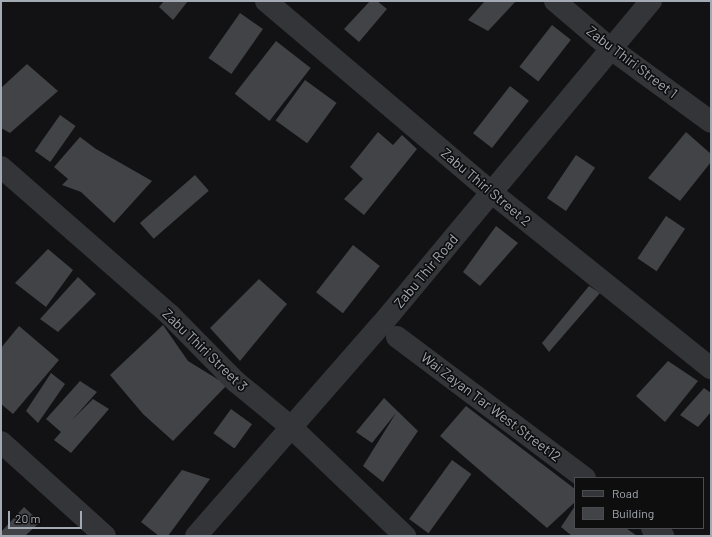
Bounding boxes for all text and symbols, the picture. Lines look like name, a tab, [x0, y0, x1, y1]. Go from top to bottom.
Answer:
street label: Zabu Thiri Street 1	[583, 22, 681, 102]
street label: Zabu Thiri Street 2	[438, 145, 534, 229]
street label: Zabu Thir Road	[390, 231, 462, 311]
street label: Zabu Thiri Street 3	[159, 305, 251, 395]
street label: Wai Zayan Tar West Street12	[418, 349, 564, 465]
legend	[574, 477, 704, 529]
text: Road	[612, 486, 639, 500]
scale bar	[10, 503, 84, 529]
text: Building	[612, 506, 654, 520]
text: 20 m	[15, 511, 41, 525]

